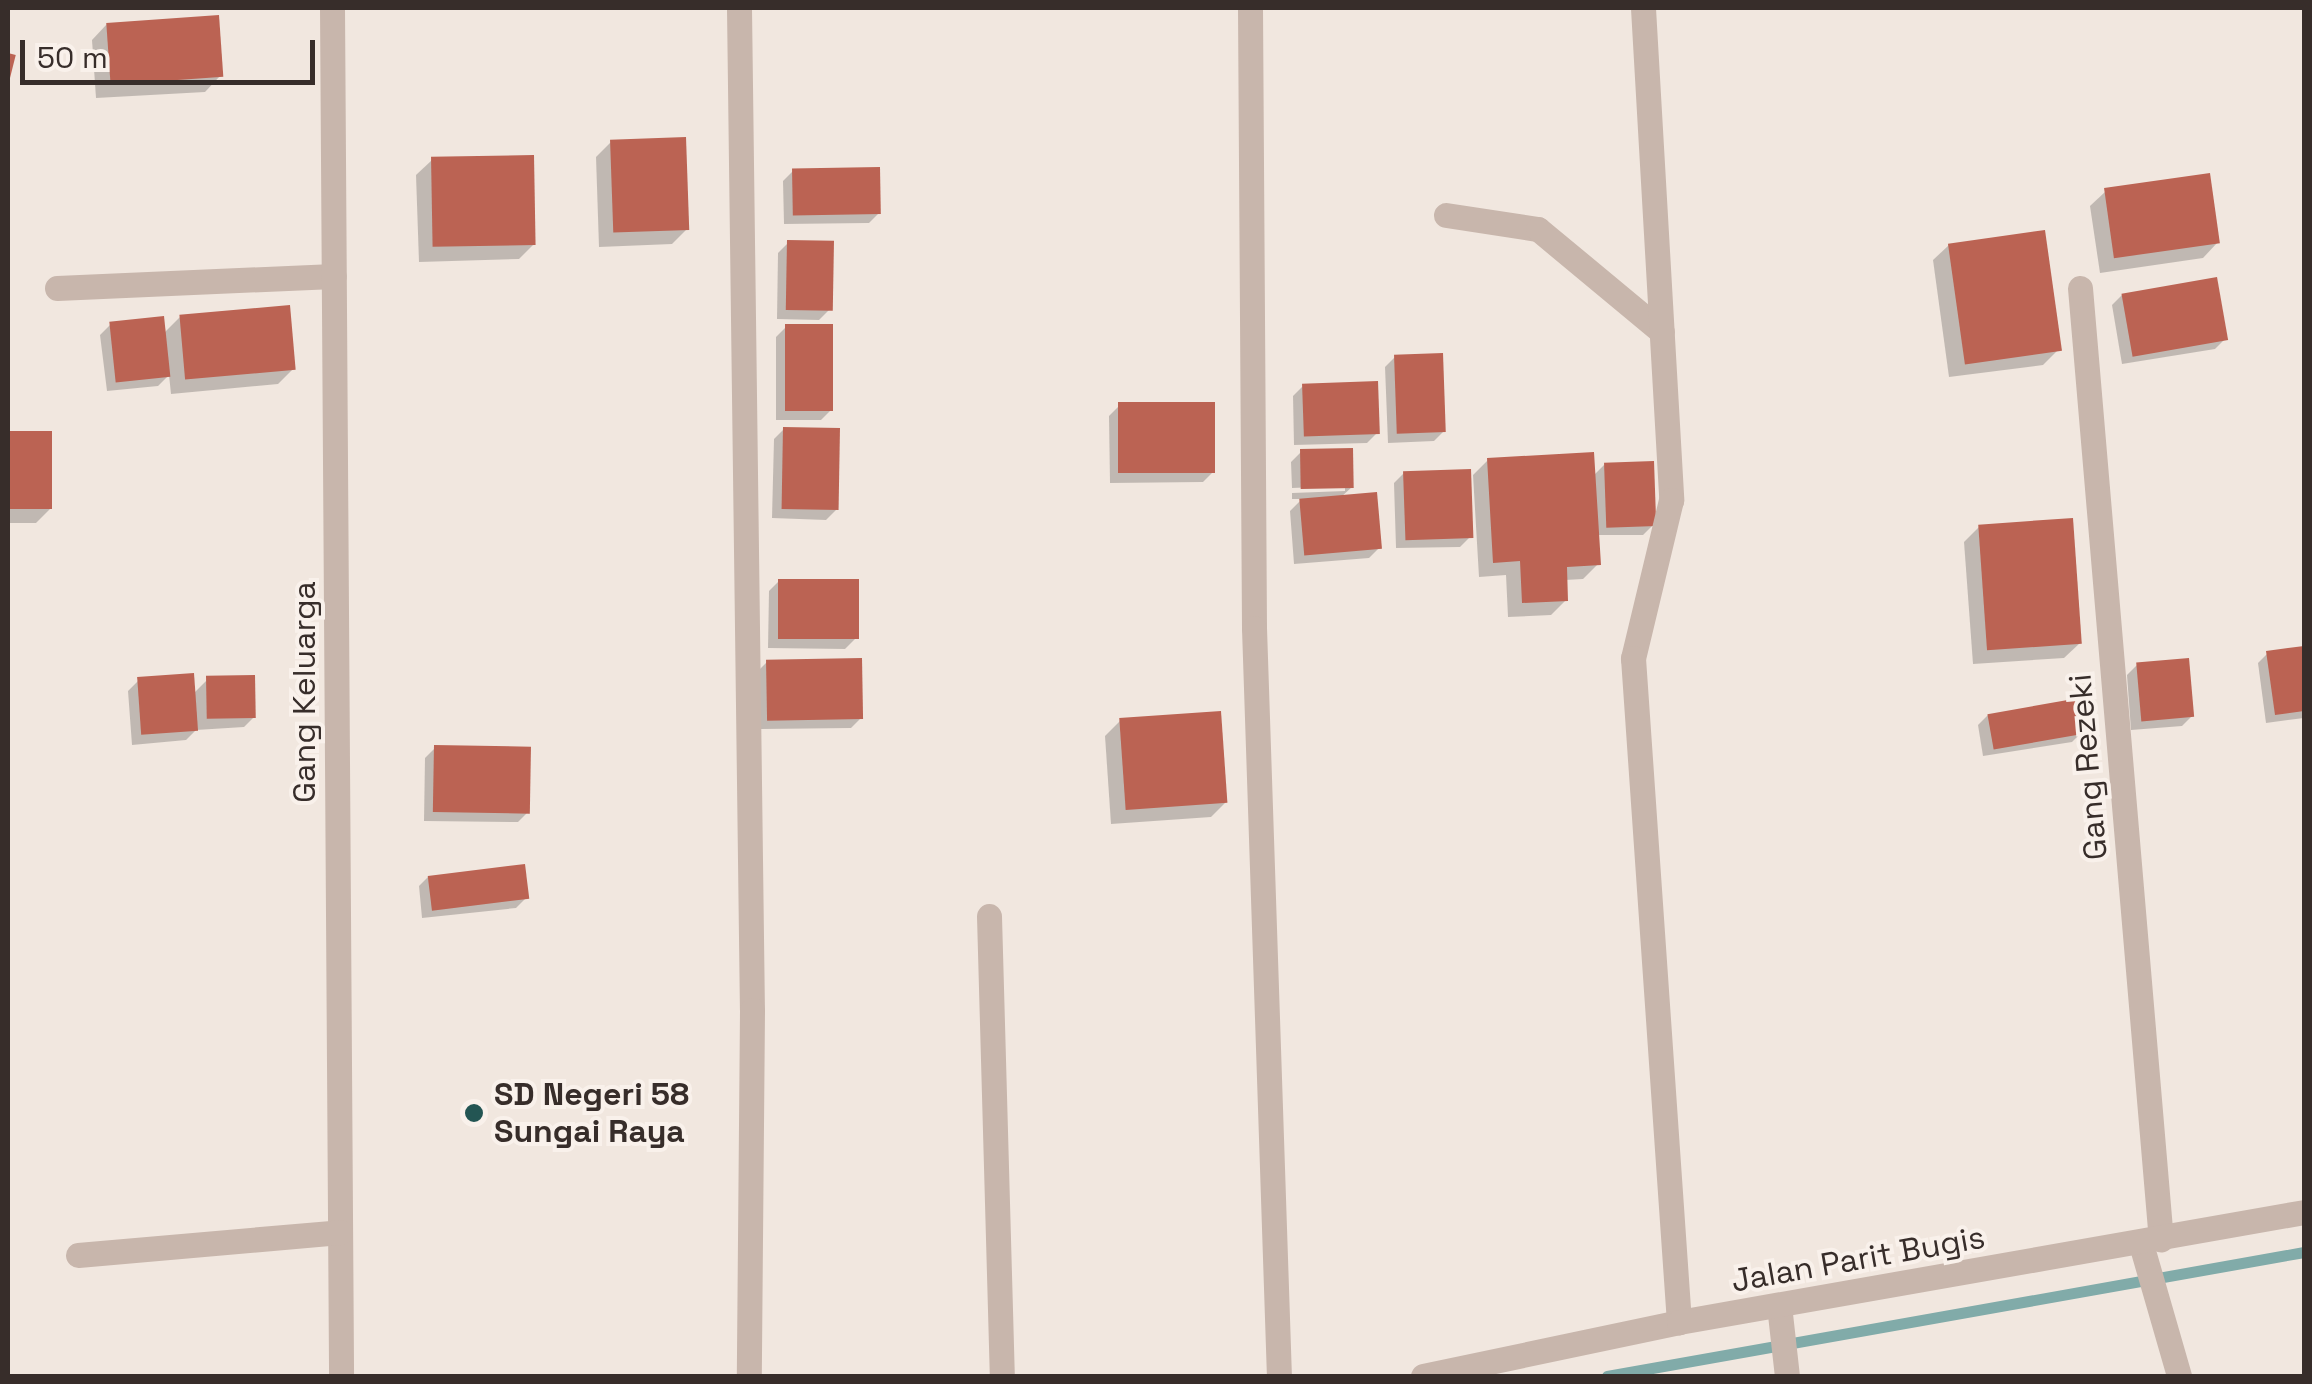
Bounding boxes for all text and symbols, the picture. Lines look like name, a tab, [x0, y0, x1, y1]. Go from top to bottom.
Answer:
scale bar	[25, 20, 320, 82]
text: 50 m	[37, 38, 108, 77]
street label: Gang Keluarga	[285, 581, 323, 803]
street label: Gang Rezeki	[2061, 672, 2115, 862]
place label: SD Negeri 58 Sungai Raya	[494, 1076, 689, 1151]
marker: SD Negeri 58 Sungai Raya	[463, 1102, 485, 1124]
street label: Jalan Parit Bugis	[1728, 1218, 1988, 1300]

